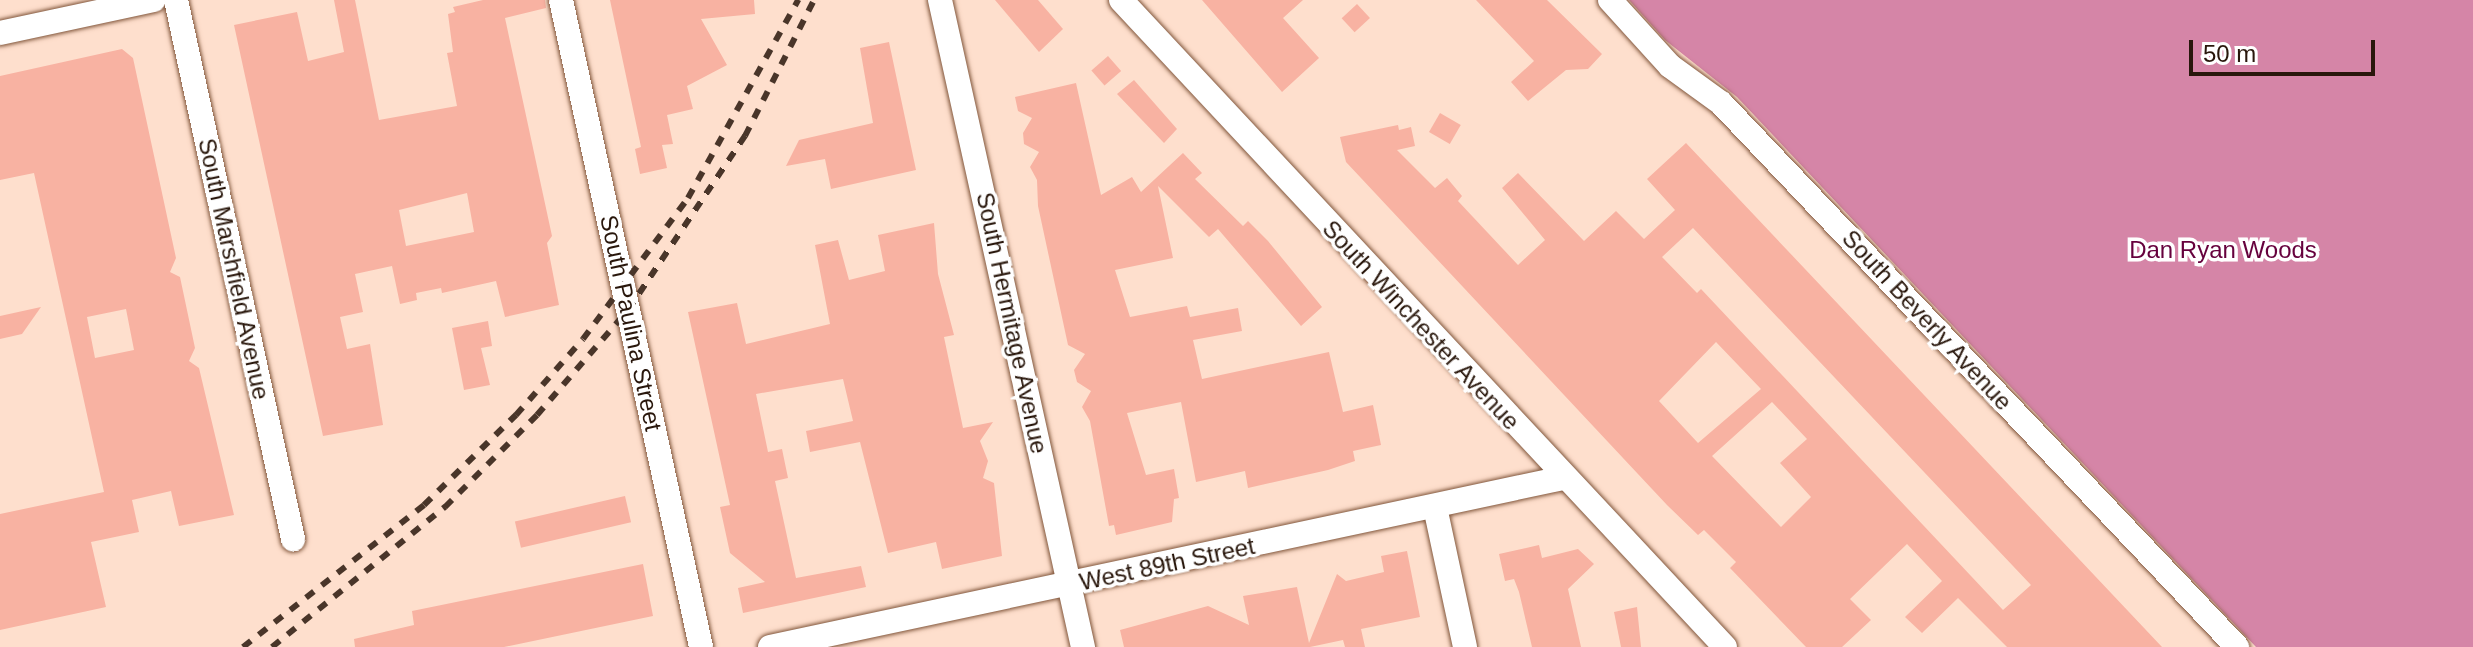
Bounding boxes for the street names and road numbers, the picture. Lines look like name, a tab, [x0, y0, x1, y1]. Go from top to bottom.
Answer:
street label: South Marshfield Avenue	[192, 135, 276, 403]
street label: South Hermitage Avenue	[970, 189, 1054, 457]
street label: South Paulina Street	[594, 212, 668, 434]
street label: South Winchester Avenue	[1316, 214, 1526, 436]
street label: South Beverly Avenue	[1836, 223, 2018, 417]
street label: West 89th Street	[1077, 531, 1257, 597]

